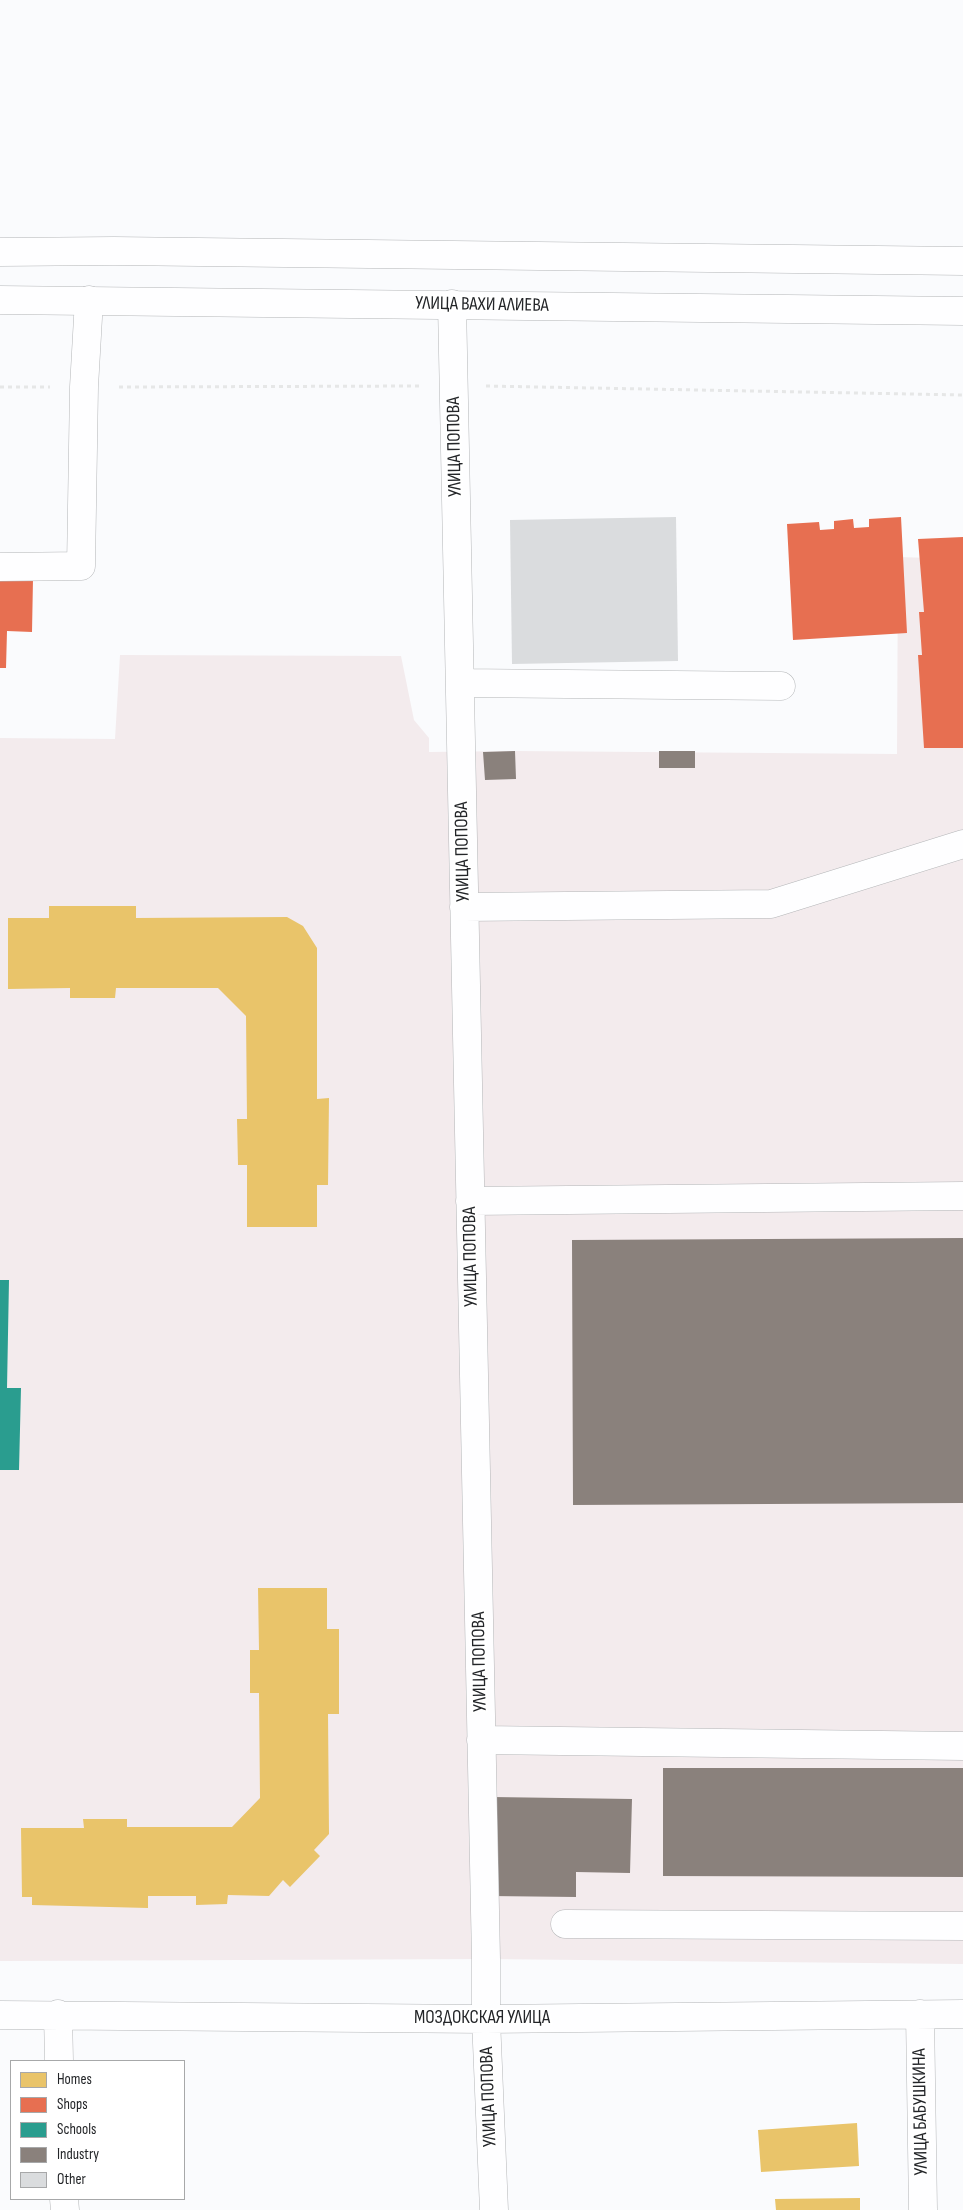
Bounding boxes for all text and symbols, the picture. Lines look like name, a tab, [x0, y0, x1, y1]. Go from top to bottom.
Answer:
street label: УЛИЦА ВАХИ АЛИЕВА	[415, 292, 549, 318]
street label: УЛИЦА ПОПОВА	[443, 397, 467, 497]
street label: УЛИЦА ПОПОВА	[451, 802, 475, 902]
street label: УЛИЦА ПОПОВА	[459, 1207, 483, 1307]
street label: УЛИЦА ПОПОВА	[468, 1612, 492, 1712]
street label: МОЗДОКСКАЯ УЛИЦА	[414, 2007, 550, 2029]
street label: УЛИЦА ПОПОВА	[476, 2046, 502, 2148]
street label: УЛИЦА БАБУШКИНА	[908, 2048, 934, 2176]
legend	[10, 2060, 185, 2200]
text: Homes	[57, 2070, 92, 2089]
text: Shops	[57, 2095, 88, 2114]
text: Schools	[57, 2120, 96, 2139]
text: Industry	[57, 2145, 99, 2164]
text: Other	[57, 2170, 86, 2189]

